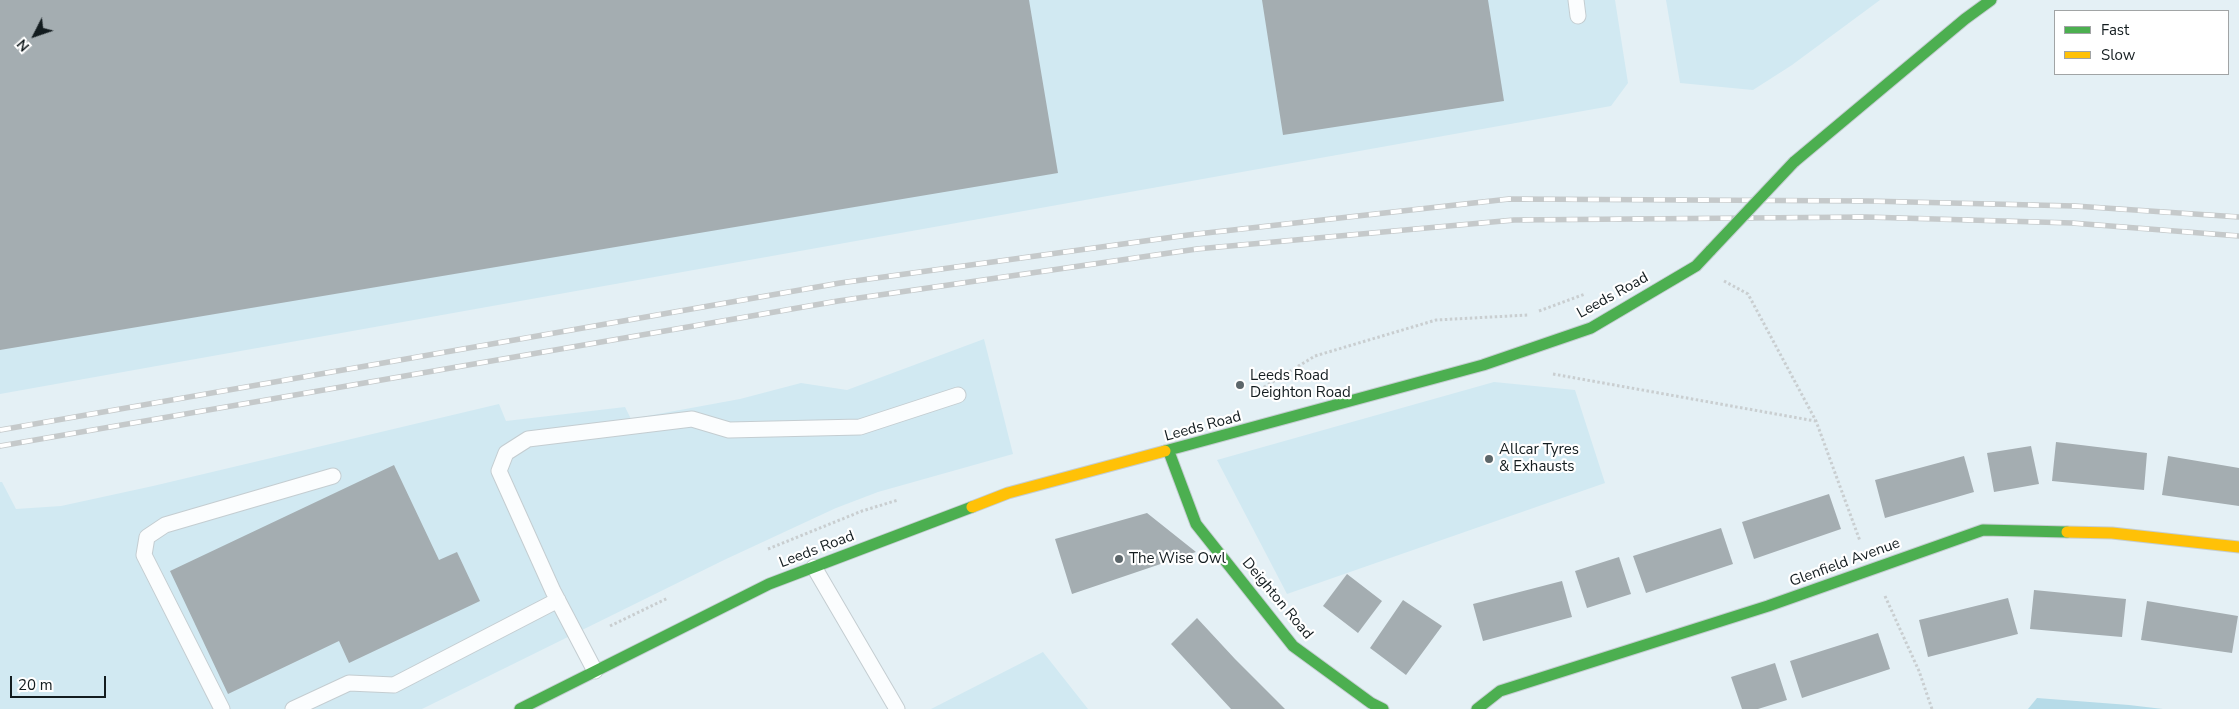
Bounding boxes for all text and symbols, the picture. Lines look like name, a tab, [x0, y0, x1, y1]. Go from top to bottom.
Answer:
north arrow	[10, 10, 60, 60]
legend	[2054, 10, 2229, 75]
text: Fast	[2101, 20, 2129, 40]
text: N	[13, 35, 34, 55]
text: Slow	[2101, 45, 2135, 65]
street label: Leeds Road	[1574, 269, 1652, 323]
place label: Leeds Road Deighton Road	[1250, 367, 1351, 402]
marker: Leeds Road Deighton Road	[1234, 379, 1246, 391]
street label: Leeds Road	[1163, 408, 1243, 446]
place label: Allcar Tyres & Exhausts	[1499, 441, 1579, 476]
marker: Allcar Tyres & Exhausts	[1483, 453, 1495, 465]
street label: Leeds Road	[777, 527, 857, 573]
street label: Glenfield Avenue	[1787, 535, 1903, 591]
place label: The Wise Owl	[1129, 550, 1226, 568]
marker: The Wise Owl	[1113, 553, 1125, 565]
street label: Deighton Road	[1238, 555, 1316, 643]
scale bar	[12, 666, 109, 698]
text: 20 m	[18, 675, 53, 695]

